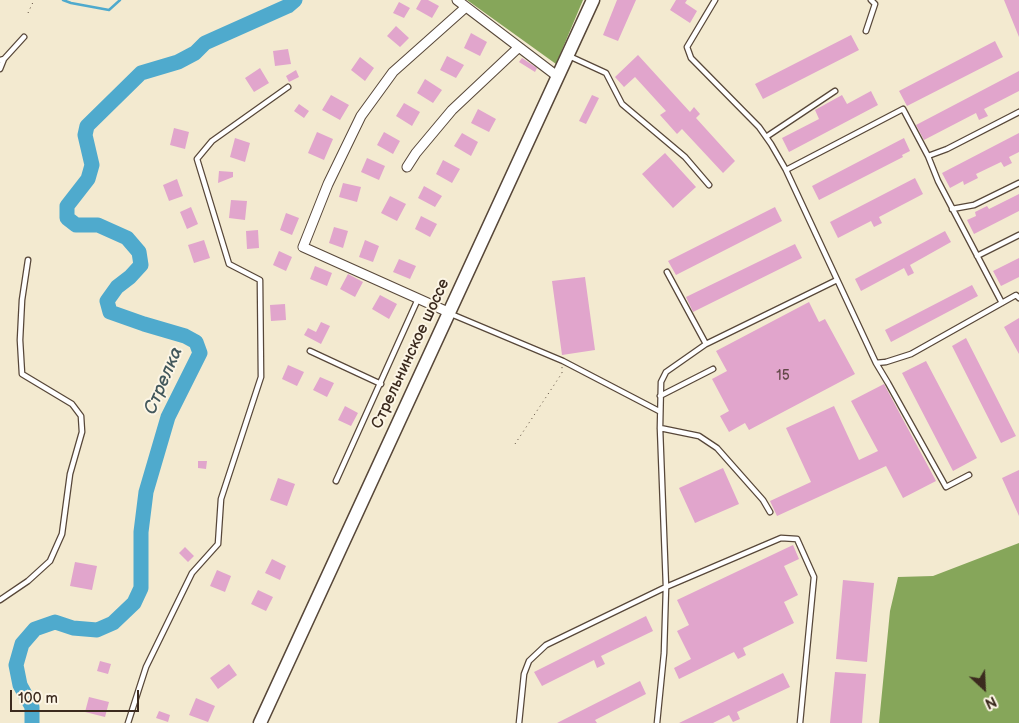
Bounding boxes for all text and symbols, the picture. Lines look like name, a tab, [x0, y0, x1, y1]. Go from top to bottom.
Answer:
street label: Стрельнинское шоссе	[368, 276, 454, 432]
water label: Стрелка	[140, 344, 188, 418]
house number: 15	[776, 368, 790, 384]
north arrow	[959, 663, 1009, 713]
scale bar	[12, 680, 141, 712]
text: 100 m	[18, 689, 58, 708]
text: N	[982, 692, 999, 712]

